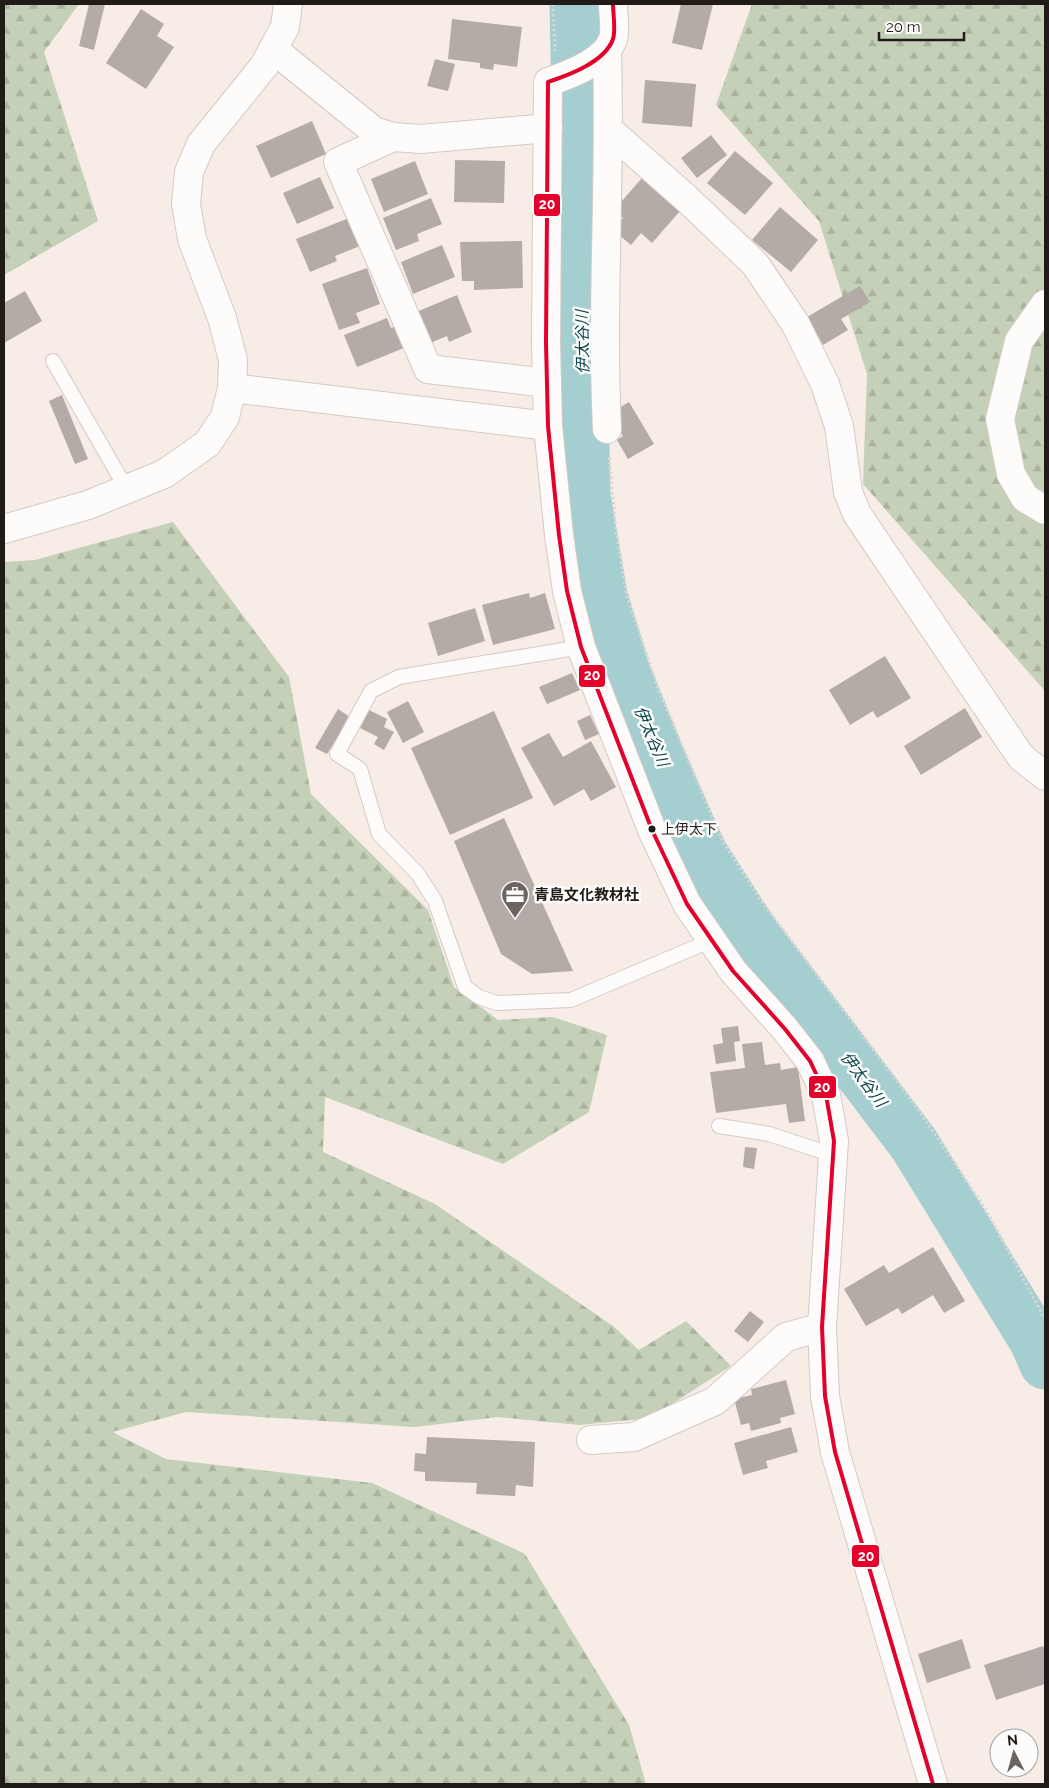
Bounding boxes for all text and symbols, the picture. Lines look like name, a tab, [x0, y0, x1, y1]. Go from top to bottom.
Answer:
scale bar	[879, 10, 964, 42]
text: 20 m	[886, 18, 921, 36]
line badge: 20	[533, 193, 561, 217]
text: 20	[539, 196, 555, 212]
water label: 伊太谷川	[572, 308, 593, 374]
line badge: 20	[578, 664, 606, 688]
text: 20	[584, 667, 600, 683]
water label: 伊太谷川	[630, 703, 674, 771]
place label: 上伊太下	[661, 821, 717, 837]
marker: 上伊太下	[647, 824, 657, 834]
office icon: 青島文化教材社	[500, 880, 530, 919]
place label: 青島文化教材社	[534, 886, 639, 904]
water label: 伊太谷川	[837, 1048, 892, 1112]
line badge: 20	[808, 1075, 837, 1099]
text: 20	[814, 1079, 830, 1095]
line badge: 20	[851, 1544, 880, 1568]
text: 20	[858, 1548, 874, 1564]
north arrow	[989, 1728, 1039, 1778]
text: N	[1006, 1732, 1019, 1749]

